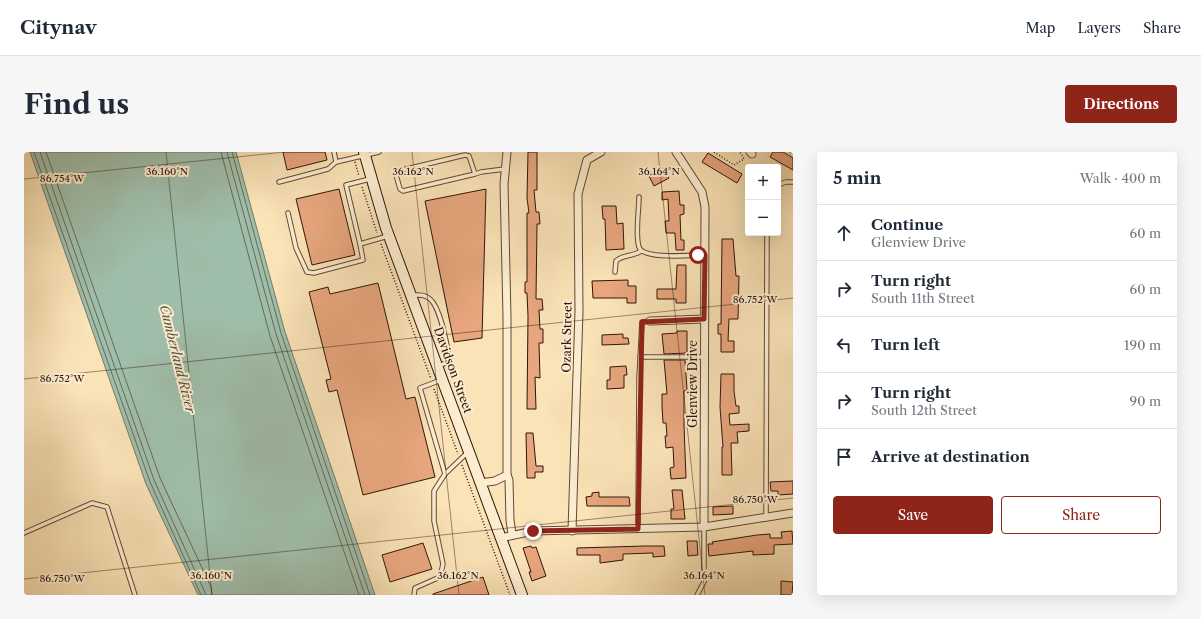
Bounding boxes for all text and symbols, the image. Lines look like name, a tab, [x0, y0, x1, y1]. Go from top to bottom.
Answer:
text: Citynav	[20, 16, 97, 39]
text: Map	[1025, 19, 1055, 37]
text: Layers	[1077, 19, 1121, 37]
text: Share	[1143, 19, 1181, 37]
button: Directions	[1065, 85, 1177, 123]
text: Find us	[24, 87, 129, 121]
map controls	[745, 164, 781, 236]
button: +	[745, 164, 781, 200]
text: 36.160°N	[146, 165, 188, 178]
text: 36.162°N	[392, 165, 434, 178]
text: 36.164°N	[638, 165, 680, 178]
text: 5 min	[833, 168, 881, 188]
text: Walk · 400 m	[1080, 170, 1161, 186]
text: 86.754°W	[40, 172, 85, 185]
button: −	[745, 200, 781, 236]
text: Continue	[871, 215, 943, 234]
icon: ahead	[833, 222, 855, 244]
text: 60 m	[1130, 225, 1161, 241]
text: Glenview Drive	[871, 234, 966, 250]
route start	[689, 246, 707, 264]
text: Turn right	[871, 271, 951, 290]
icon: right	[833, 278, 855, 300]
text: 60 m	[1130, 281, 1161, 297]
text: South 11th Street	[871, 290, 975, 306]
text: 86.752°W	[733, 293, 778, 306]
street label: Ozark Street	[558, 300, 575, 373]
water label: Cumberland River	[157, 303, 199, 416]
street label: Davidson Street	[431, 325, 476, 416]
icon: left	[833, 334, 855, 356]
text: Turn left	[871, 335, 940, 354]
text: 190 m	[1124, 337, 1161, 353]
street label: Glenview Drive	[685, 340, 700, 428]
text: 86.752°W	[40, 372, 85, 385]
text: Turn right	[871, 383, 951, 402]
icon: right	[833, 390, 855, 412]
text: 90 m	[1130, 393, 1161, 409]
text: South 12th Street	[871, 402, 977, 418]
icon: arrive	[833, 446, 855, 468]
text: Arrive at destination	[871, 447, 1030, 466]
text: 86.750°W	[732, 493, 779, 506]
button: Save	[833, 496, 993, 534]
button: Share	[1001, 496, 1161, 534]
route end	[524, 522, 542, 540]
text: 36.160°N	[190, 569, 232, 582]
text: 36.162°N	[437, 569, 479, 582]
text: 36.164°N	[683, 569, 725, 582]
text: 86.750°W	[39, 572, 86, 585]

